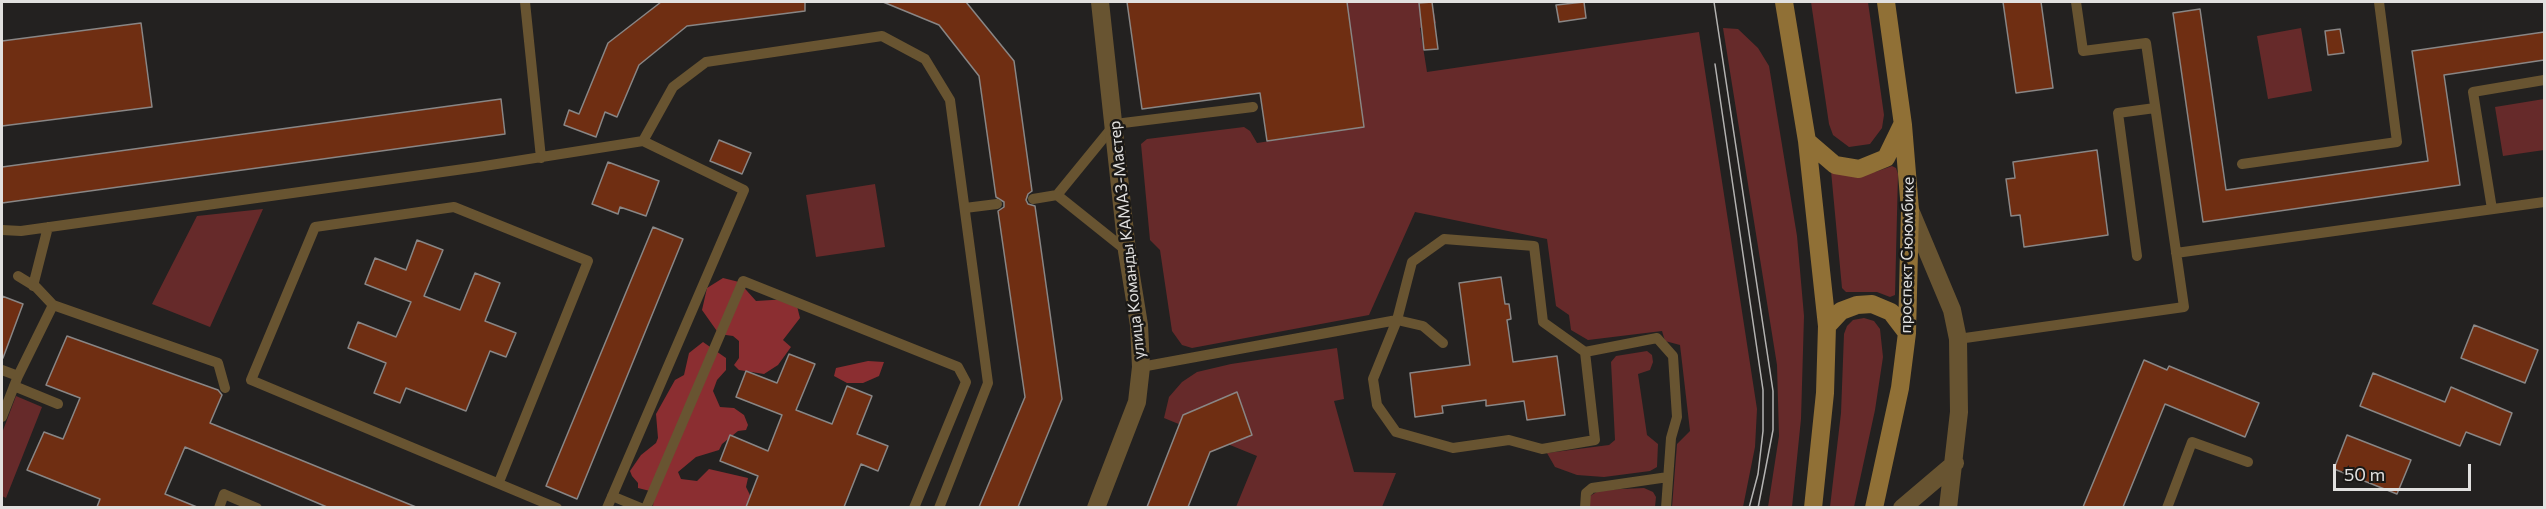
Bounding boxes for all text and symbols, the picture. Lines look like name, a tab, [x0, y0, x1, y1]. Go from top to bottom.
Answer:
street label: улица Команды КАМАЗ-Мастер	[1105, 120, 1149, 360]
street label: проспект Сююмбике	[1896, 177, 1918, 333]
scale bar	[2336, 452, 2474, 490]
text: 50 m	[2344, 463, 2385, 485]

